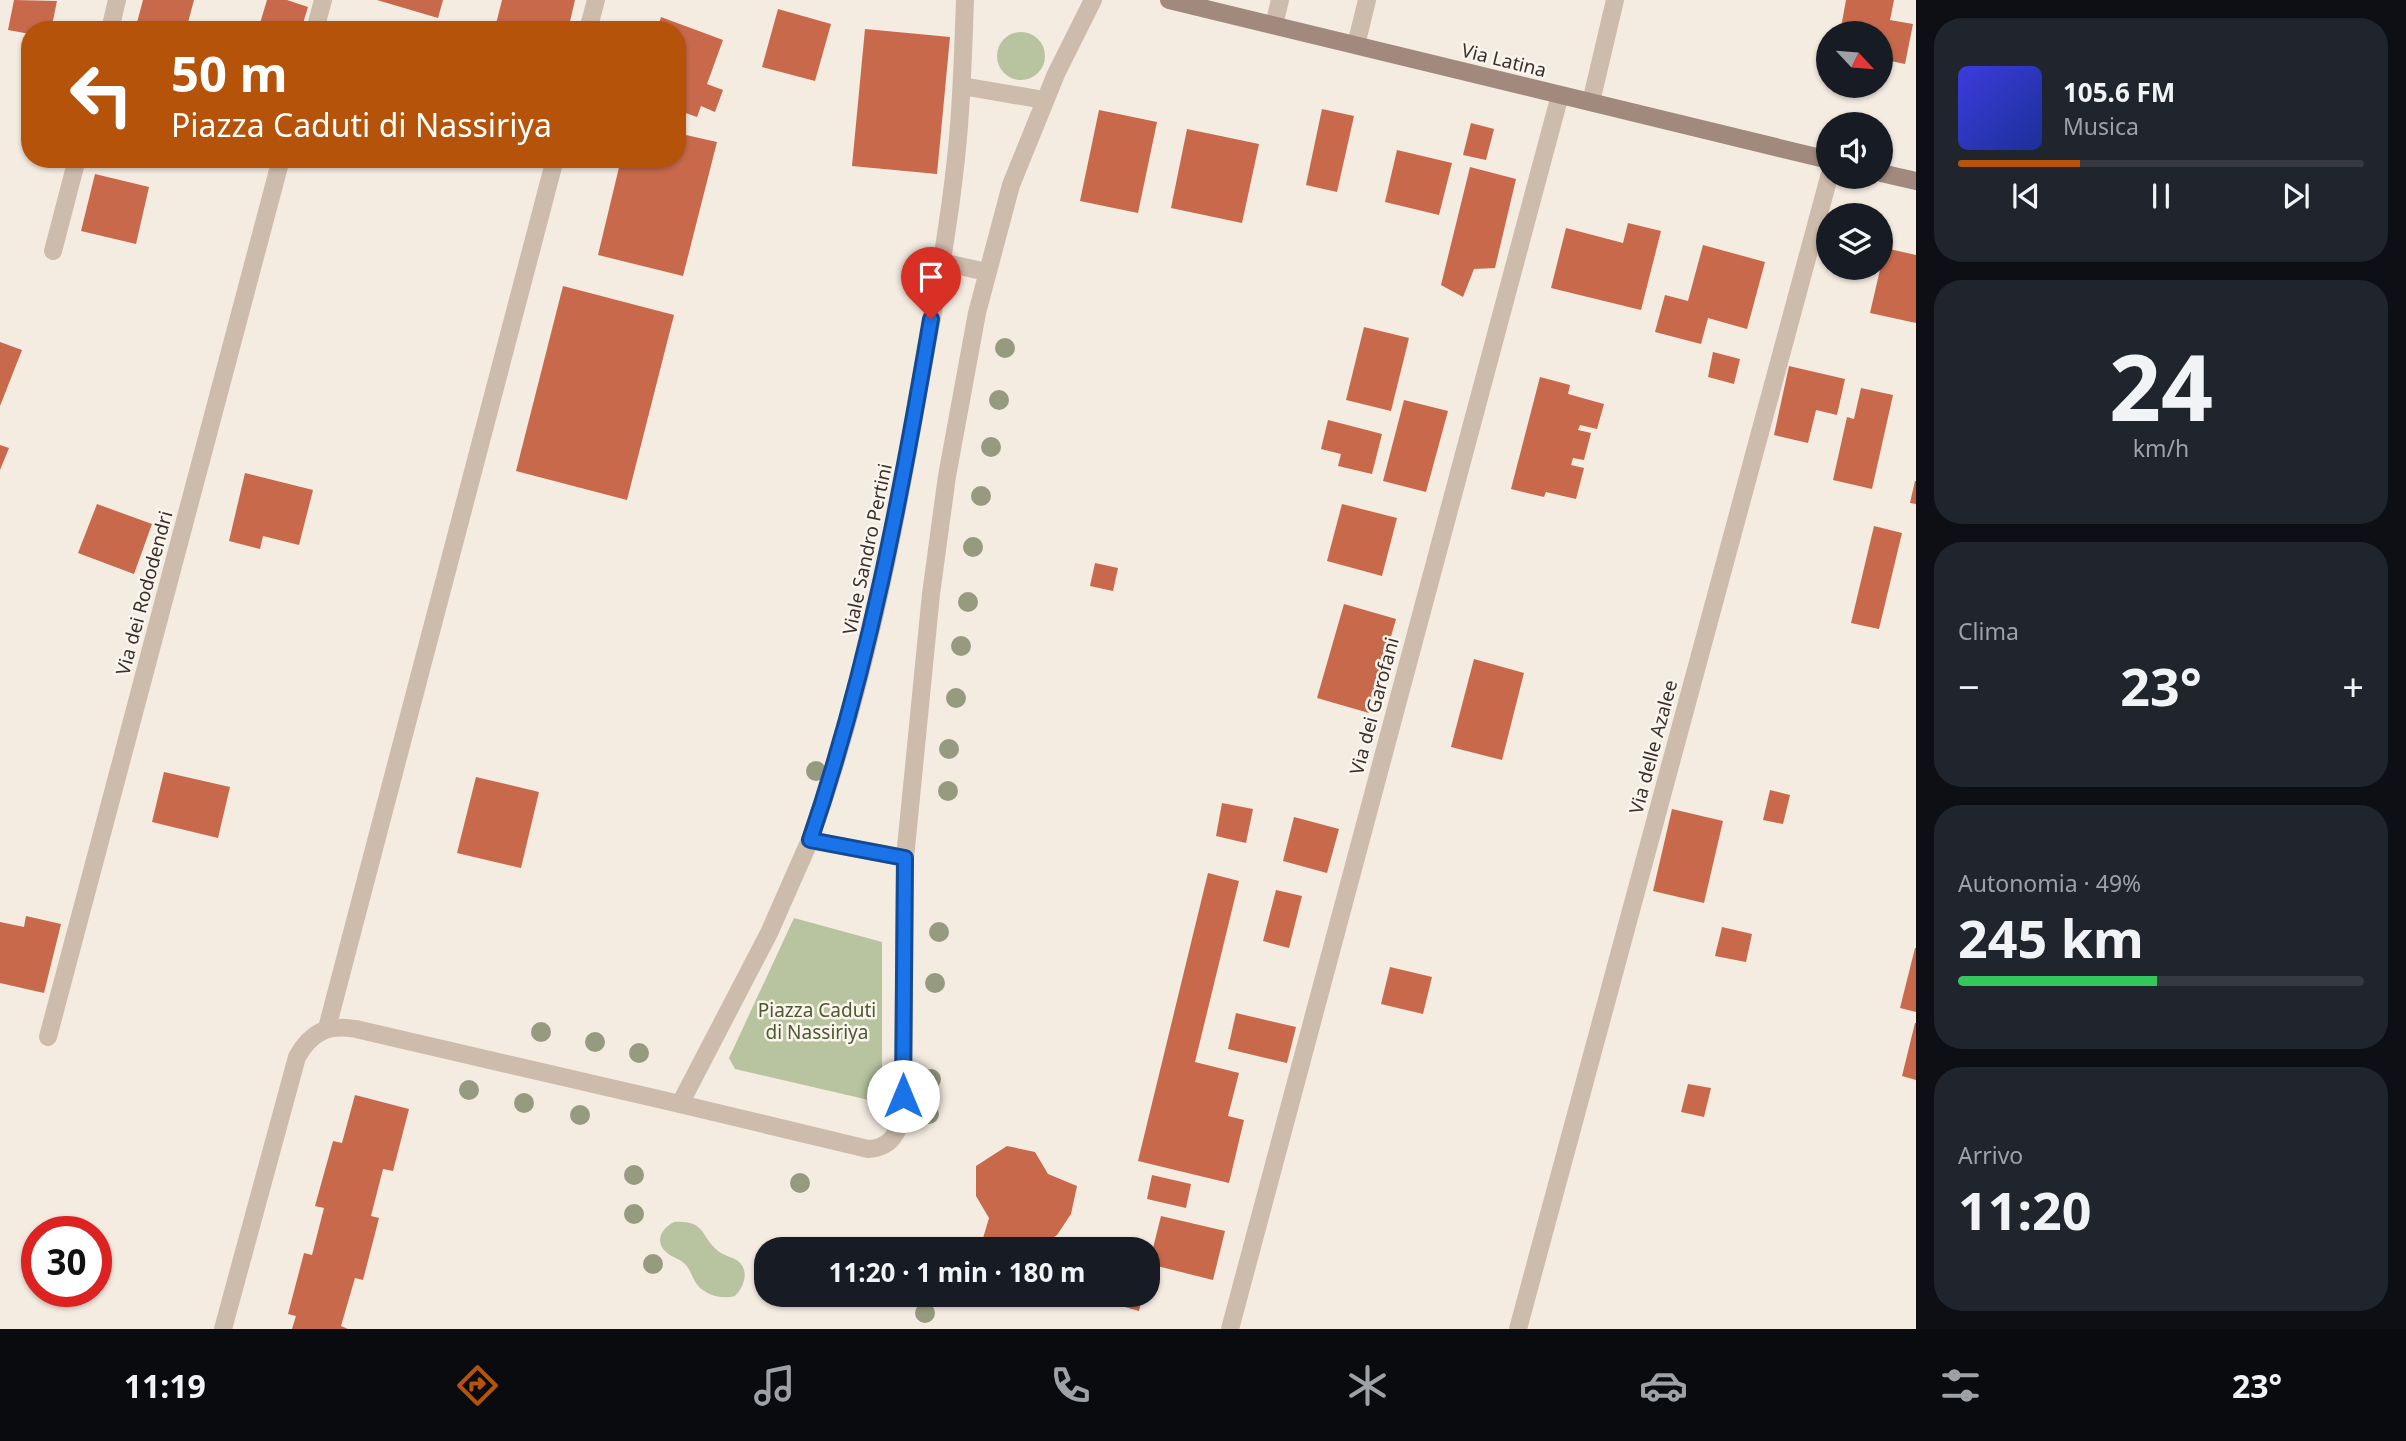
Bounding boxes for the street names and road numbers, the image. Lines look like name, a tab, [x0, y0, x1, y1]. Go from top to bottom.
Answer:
street label: Via Latina	[1459, 37, 1549, 83]
street label: Viale Sandro Pertini	[836, 461, 898, 637]
street label: Via dei Rododendri	[110, 508, 178, 678]
street label: Via dei Garofani	[1343, 634, 1405, 778]
street label: Via delle Azalee	[1623, 677, 1683, 817]

